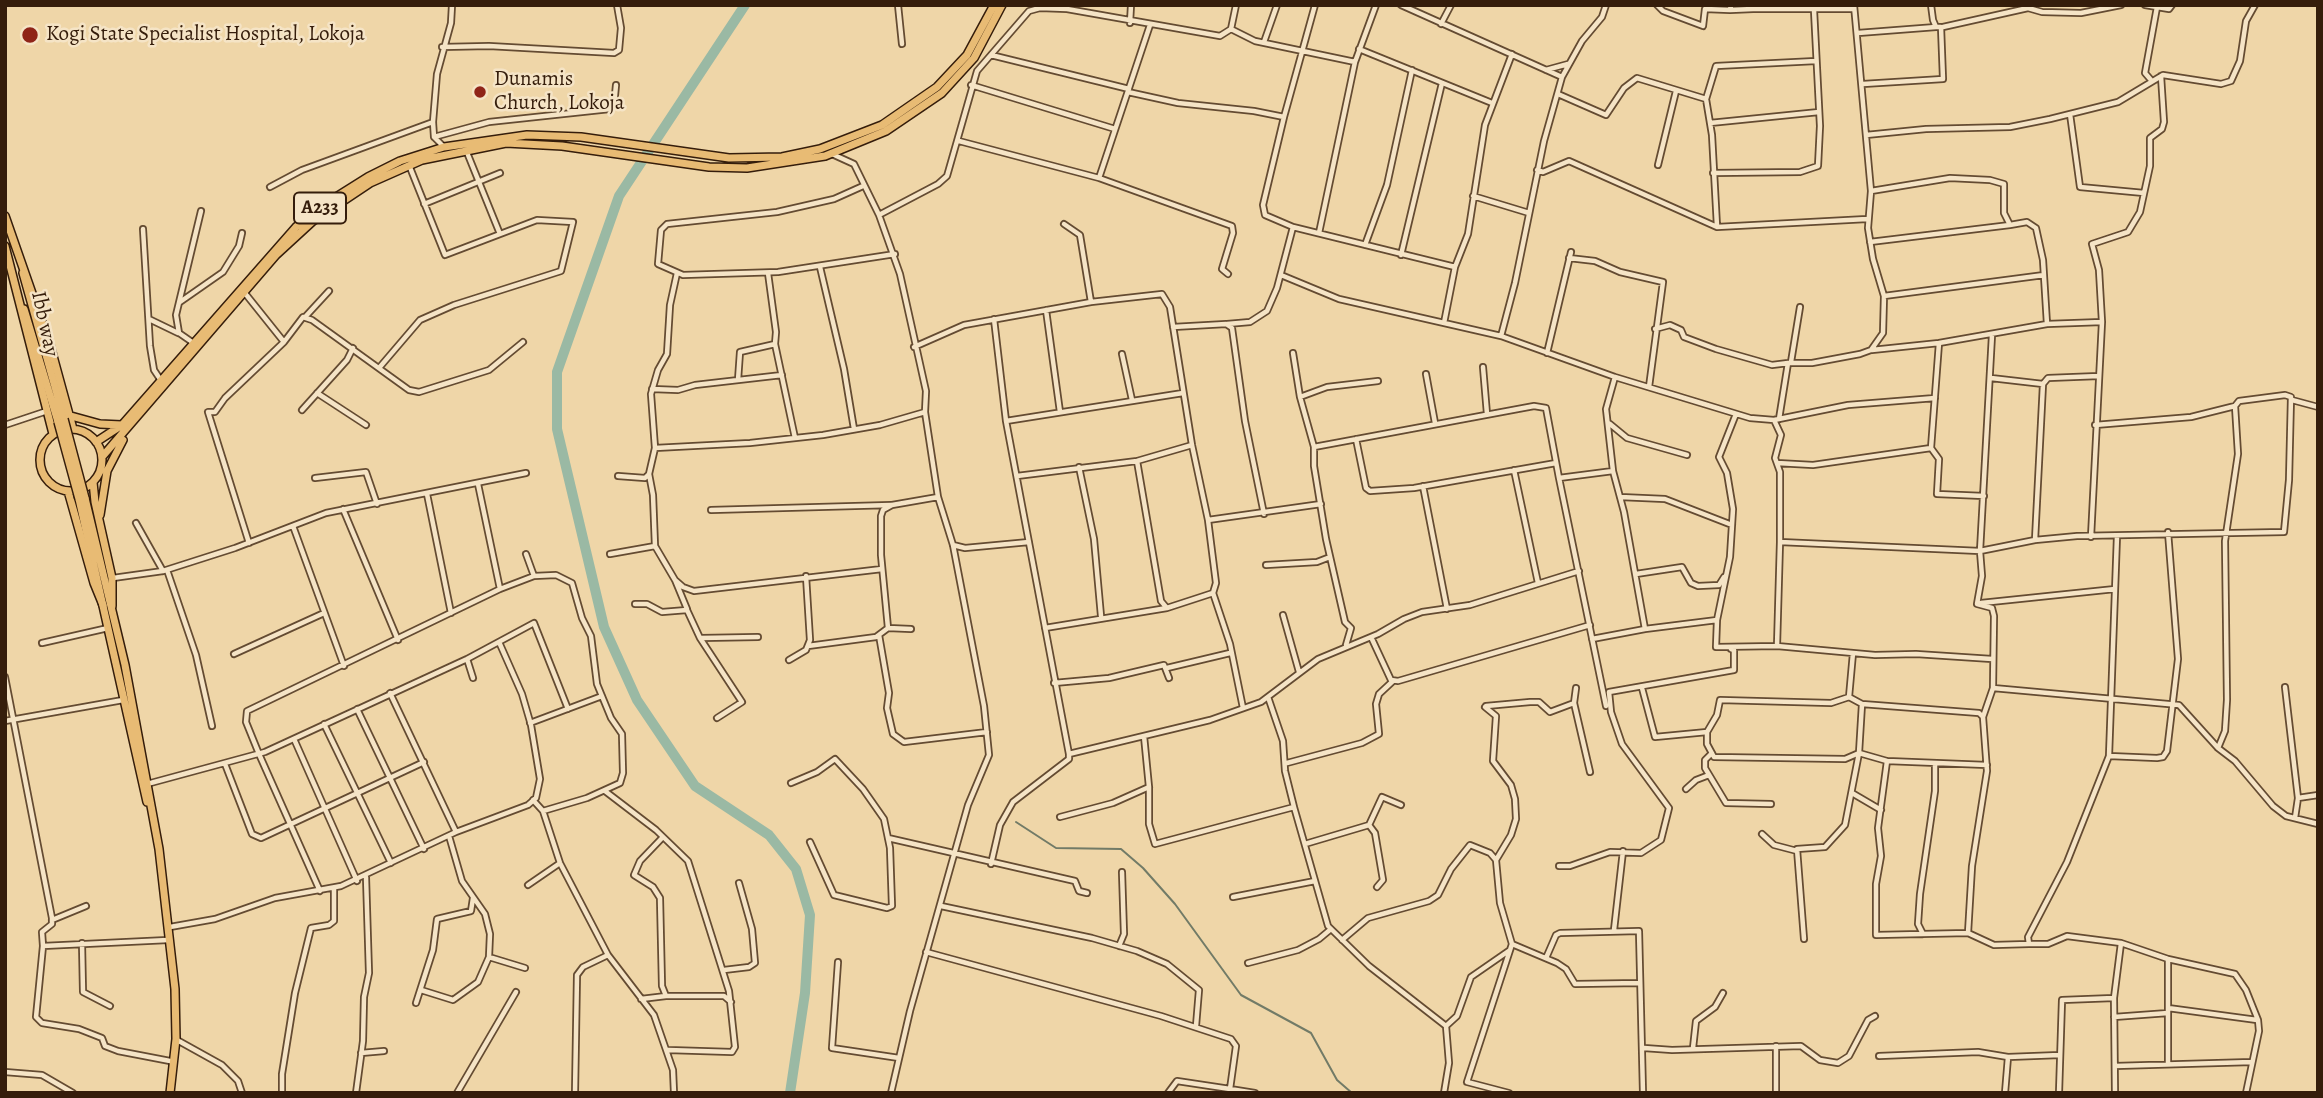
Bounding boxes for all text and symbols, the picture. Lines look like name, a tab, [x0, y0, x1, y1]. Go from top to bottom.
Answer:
place label: Kogi State Specialist Hospital, Lokoja	[46, 22, 365, 48]
marker: Kogi State Specialist Hospital, Lokoja	[20, 25, 40, 45]
place label: Dunamis Church, Lokoja	[494, 67, 625, 117]
marker: Dunamis Church, Lokoja	[472, 84, 488, 100]
road number: A233	[294, 192, 346, 224]
street label: Ibb way	[25, 289, 63, 359]

